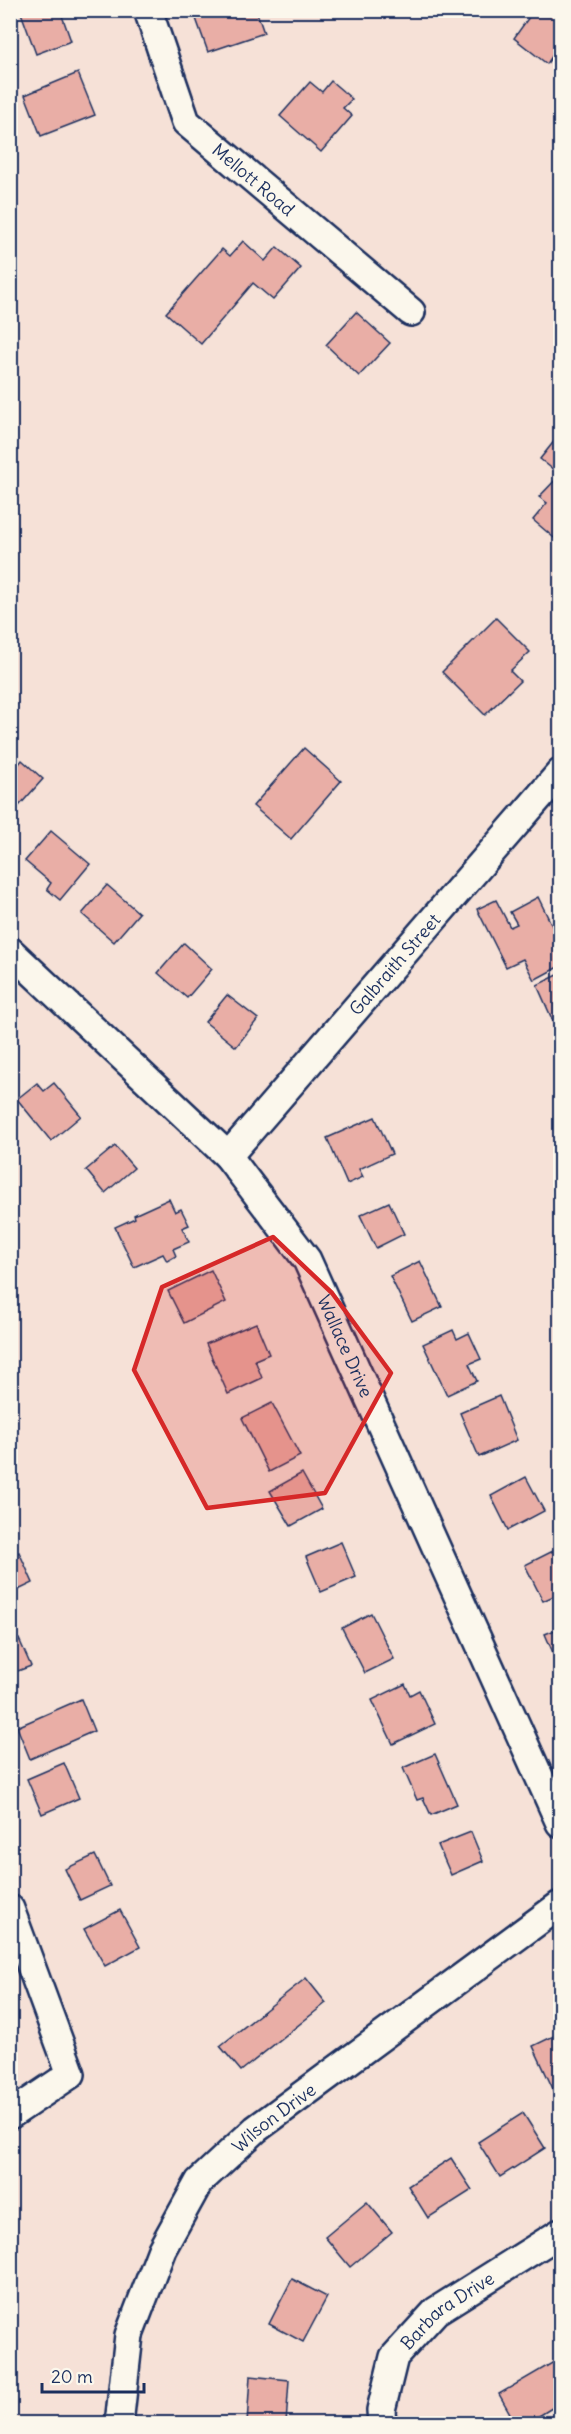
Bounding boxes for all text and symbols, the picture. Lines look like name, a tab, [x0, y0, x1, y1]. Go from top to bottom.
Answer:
street label: Mellott Road	[208, 138, 300, 221]
street label: Galbraith Street	[344, 908, 445, 1020]
street label: Wallace Drive	[313, 1291, 379, 1401]
street label: Wilson Drive	[227, 2078, 320, 2157]
street label: Barbara Drive	[395, 2266, 498, 2354]
scale bar	[42, 2356, 144, 2394]
text: 20 m	[51, 2365, 93, 2388]

